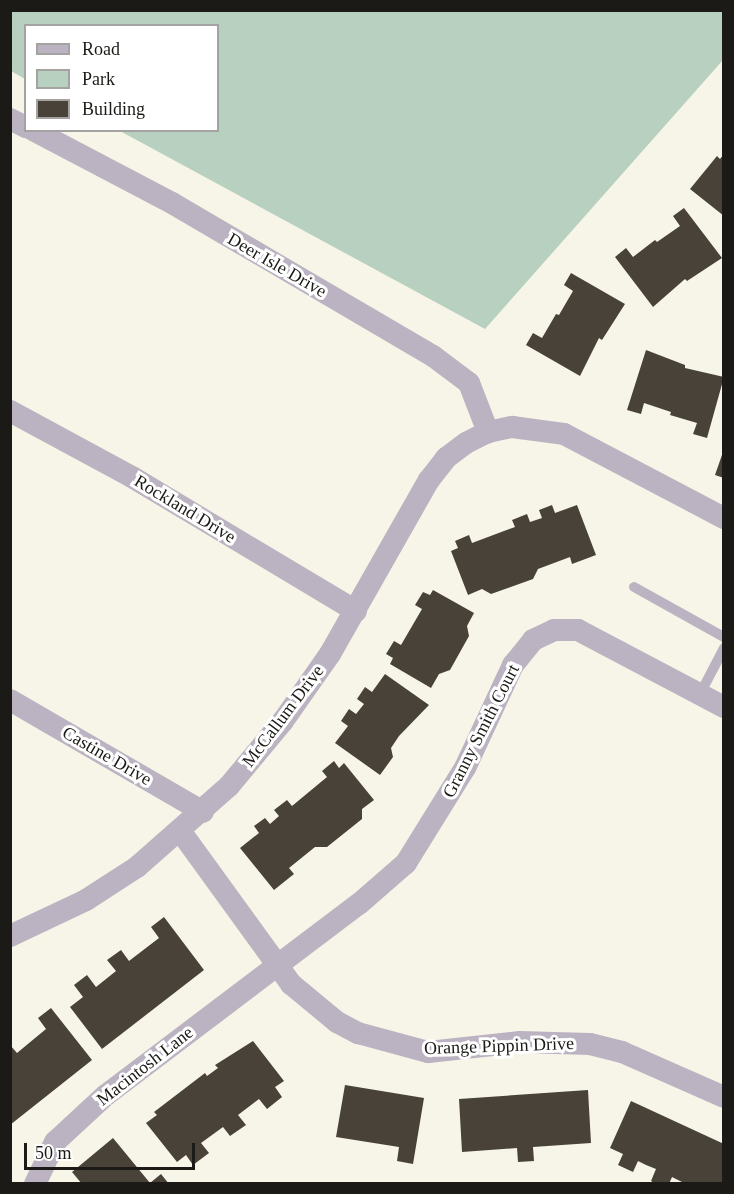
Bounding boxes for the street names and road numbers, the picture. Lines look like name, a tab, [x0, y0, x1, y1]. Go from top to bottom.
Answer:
street label: Deer Isle Drive	[224, 228, 330, 302]
street label: Rockland Drive	[130, 470, 240, 548]
street label: McCallum Drive	[238, 661, 328, 771]
street label: Granny Smith Court	[438, 661, 524, 801]
street label: Castine Drive	[59, 722, 155, 790]
street label: Macintosh Lane	[92, 1022, 198, 1110]
street label: Orange Pippin Drive	[424, 1033, 574, 1059]

